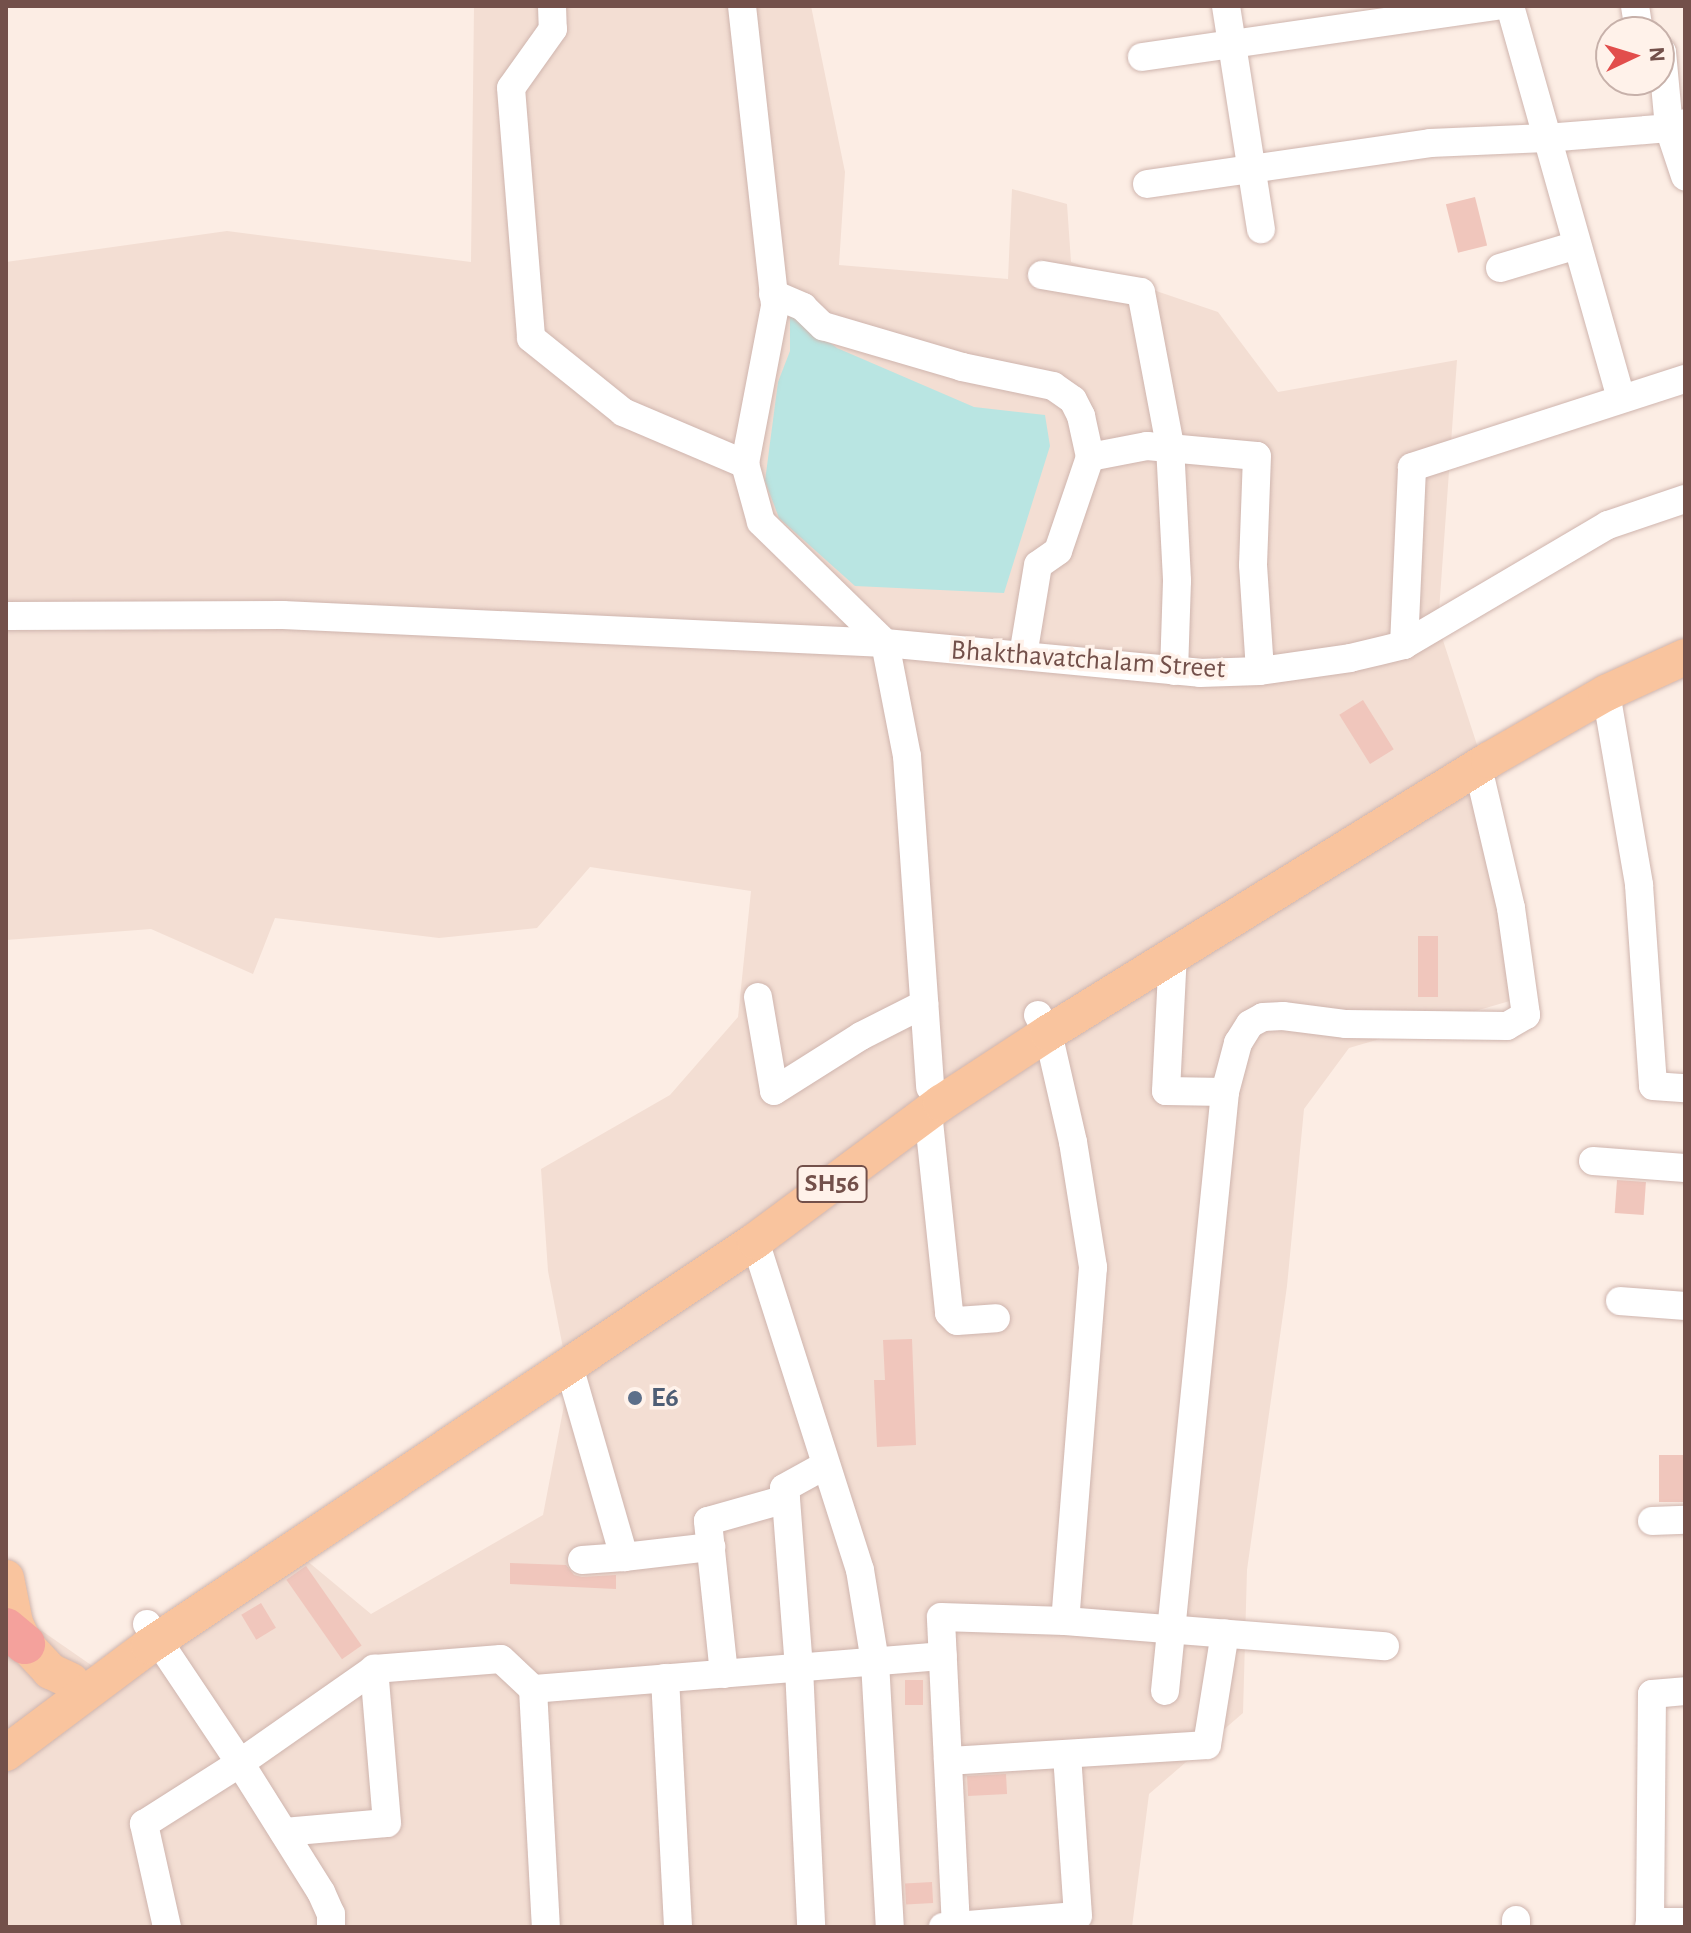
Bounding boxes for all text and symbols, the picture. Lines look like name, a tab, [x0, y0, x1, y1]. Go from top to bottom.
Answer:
north arrow	[1595, 16, 1675, 96]
text: N	[1645, 46, 1668, 63]
street label: Bhakthavatchalam Street	[950, 634, 1226, 686]
road number: SH56	[796, 1162, 868, 1206]
place label: E6	[651, 1381, 679, 1415]
marker: E6	[626, 1389, 644, 1407]

